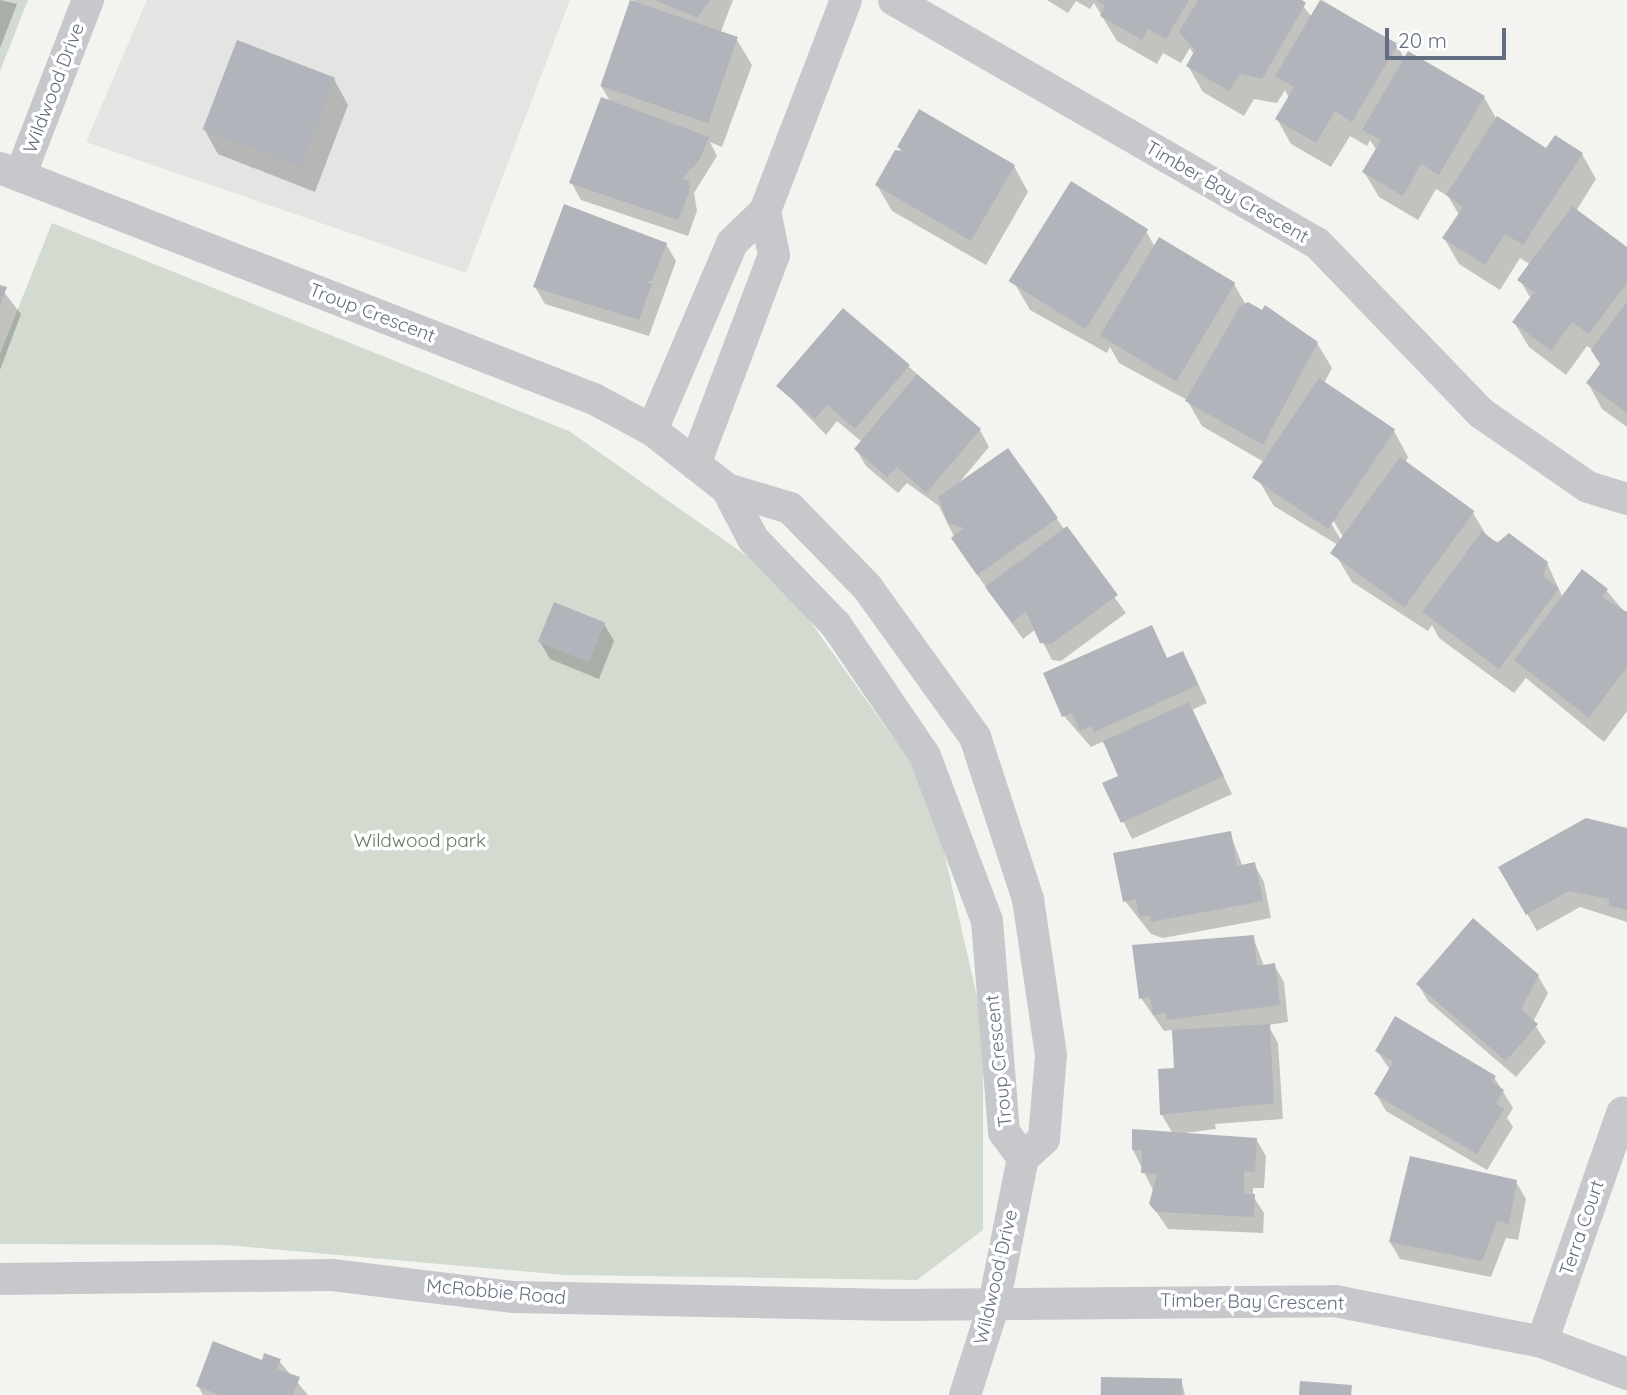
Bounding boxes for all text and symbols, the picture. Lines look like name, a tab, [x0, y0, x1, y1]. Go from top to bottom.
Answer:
scale bar	[1389, 14, 1510, 58]
street label: Wildwood Drive	[19, 20, 89, 156]
text: 20 m	[1398, 27, 1447, 53]
street label: Timber Bay Crescent	[1141, 136, 1313, 248]
street label: Troup Crescent	[306, 278, 438, 348]
park label: Wildwood park	[354, 830, 486, 852]
street label: Troup Crescent	[981, 994, 1017, 1128]
street label: Terra Court	[1555, 1177, 1609, 1279]
street label: Wildwood Drive	[969, 1207, 1023, 1347]
street label: McRobbie Road	[425, 1275, 567, 1309]
street label: Timber Bay Crescent	[1160, 1289, 1344, 1315]

